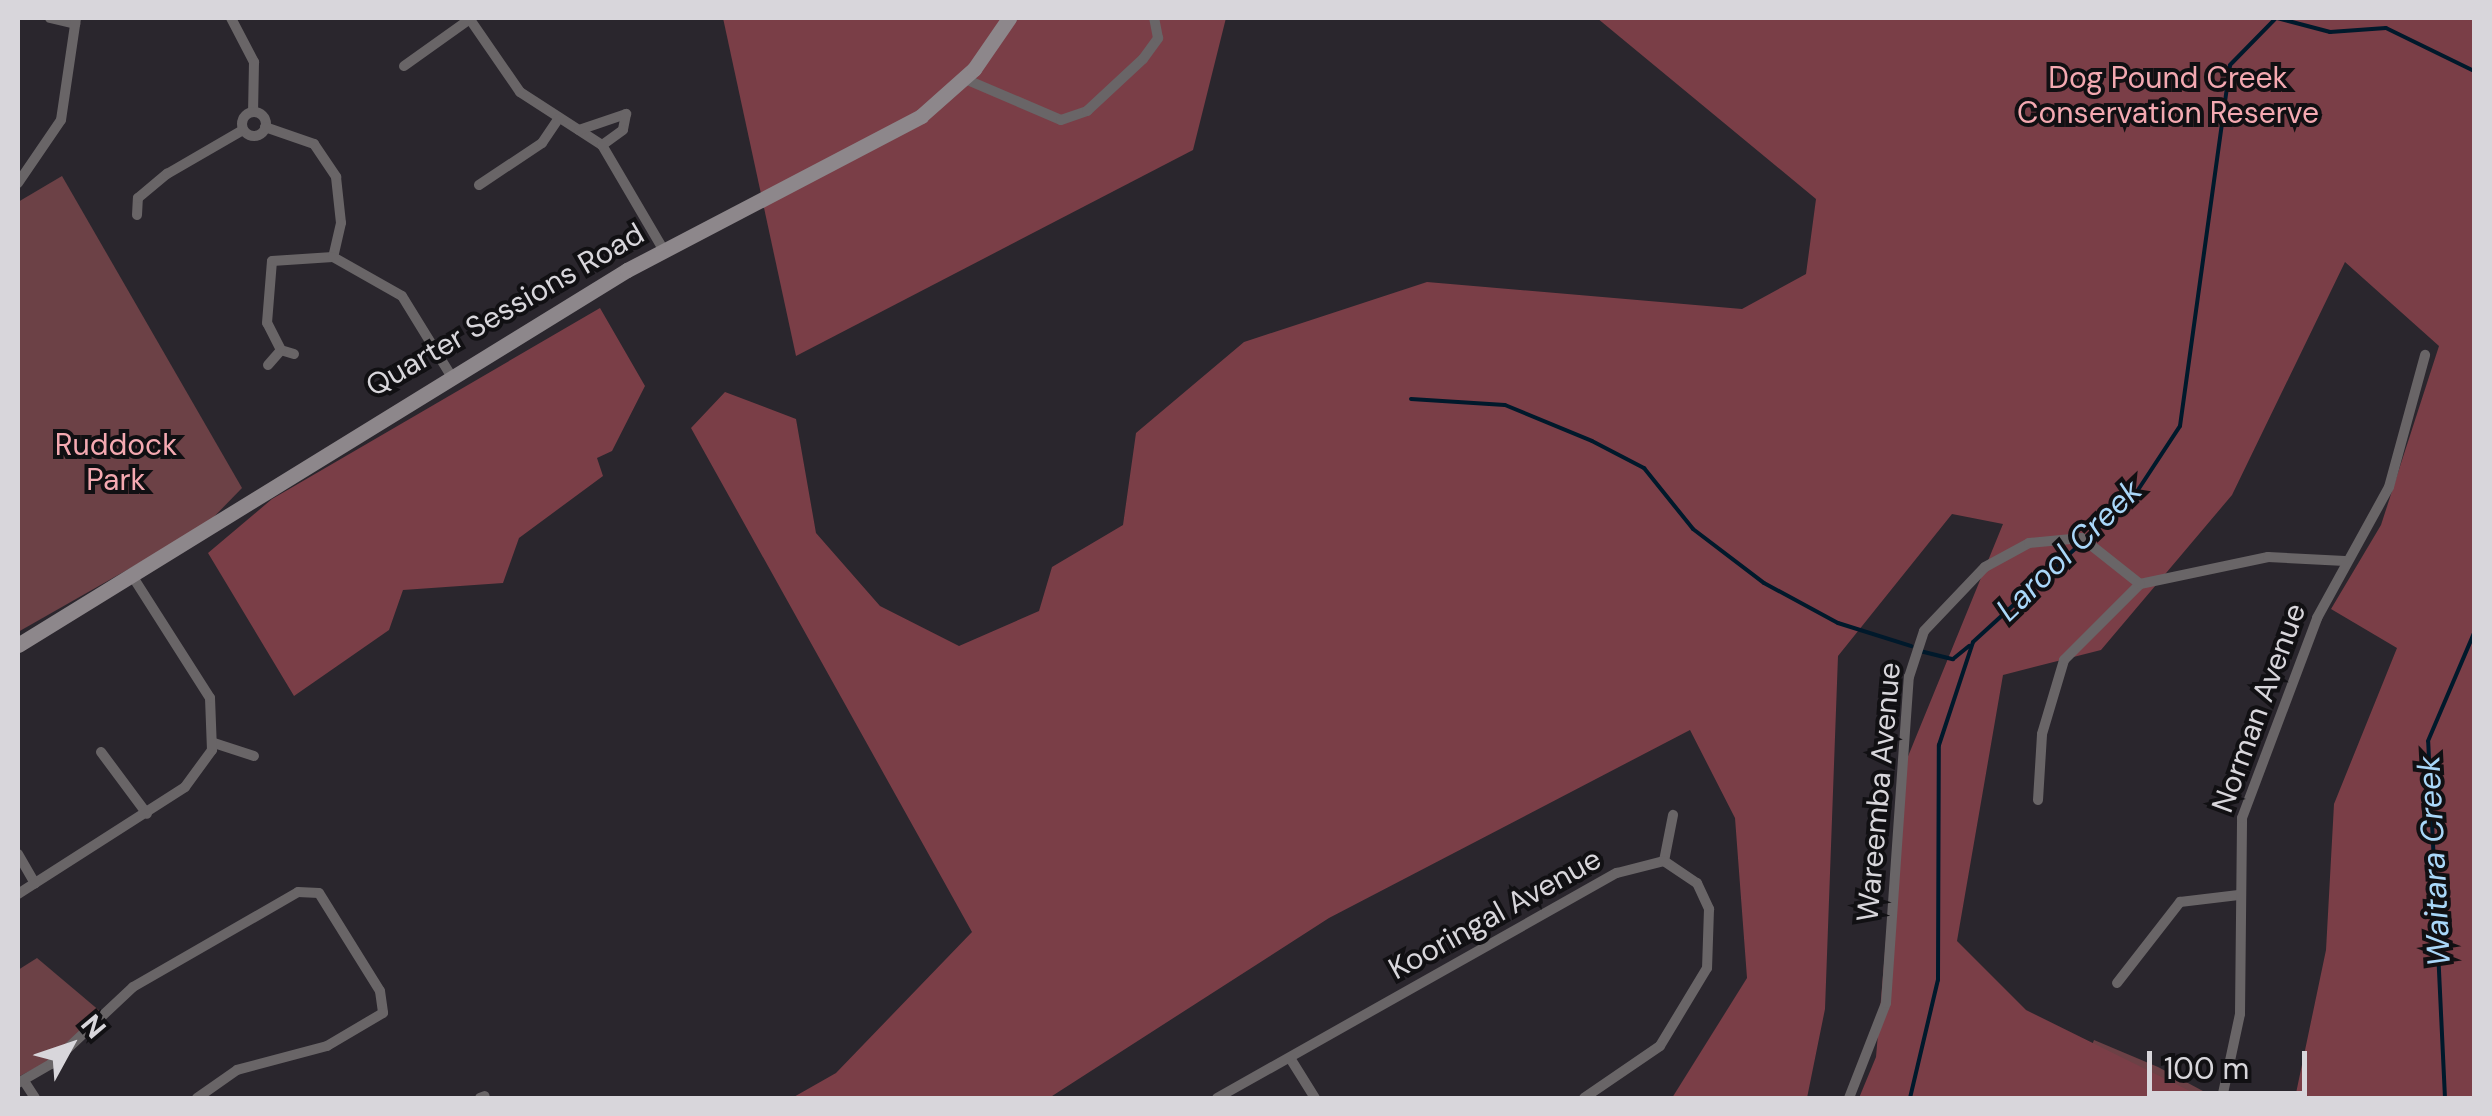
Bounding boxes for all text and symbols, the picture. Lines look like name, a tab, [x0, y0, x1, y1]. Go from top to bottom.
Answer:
park label: Dog Pound Creek Conservation Reserve	[2017, 60, 2319, 130]
street label: Quarter Sessions Road	[360, 216, 650, 404]
park label: Ruddock Park	[55, 427, 177, 498]
water label: Larool Creek	[1988, 471, 2150, 629]
street label: Norman Avenue	[2204, 599, 2314, 817]
street label: Wareemba Avenue	[1850, 661, 1908, 923]
water label: Waitara Creek	[2409, 755, 2459, 967]
street label: Kooringal Avenue	[1382, 841, 1608, 987]
north arrow	[20, 996, 120, 1096]
text: N	[73, 1007, 114, 1046]
scale bar	[2152, 1031, 2312, 1093]
text: 100 m	[2164, 1049, 2249, 1088]

